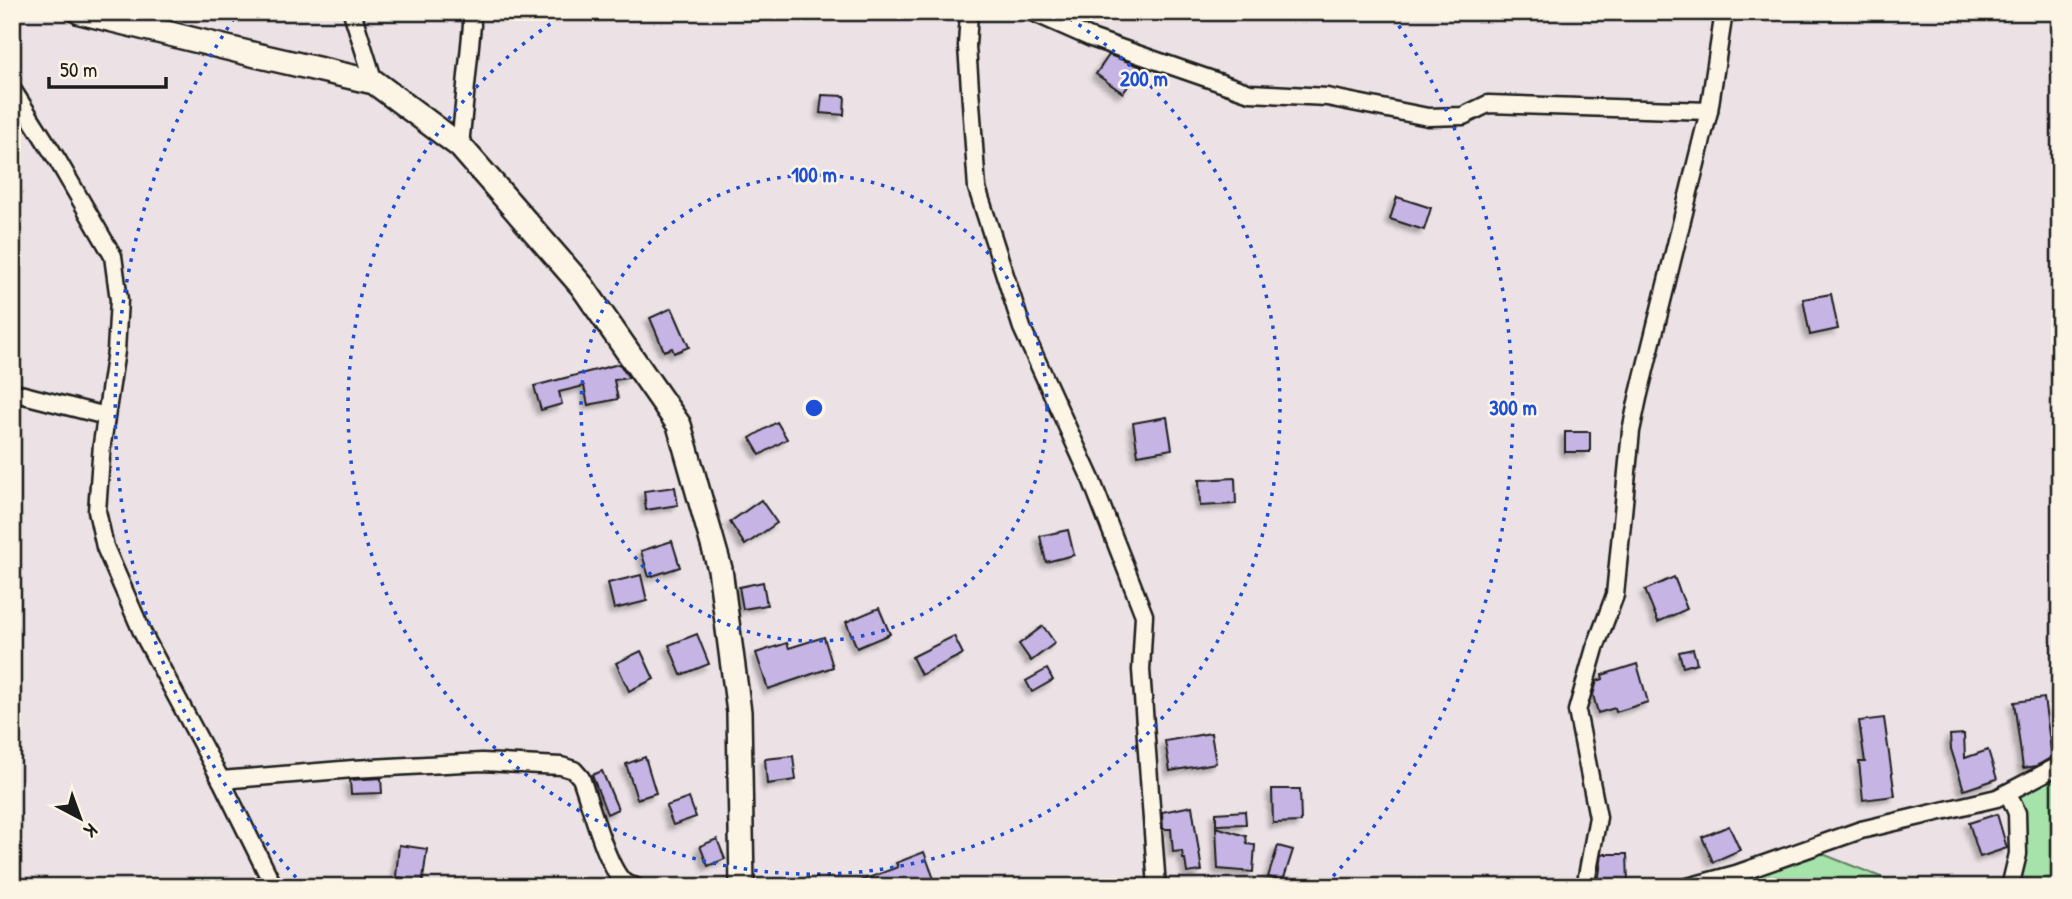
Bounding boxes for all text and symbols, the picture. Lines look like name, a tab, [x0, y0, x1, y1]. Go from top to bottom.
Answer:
scale bar	[49, 46, 166, 90]
text: 50 m	[60, 55, 97, 84]
text: 200 m	[1120, 64, 1168, 93]
text: 100 m	[791, 160, 837, 189]
text: 300 m	[1489, 393, 1537, 422]
centre of rings	[802, 396, 826, 420]
north arrow	[46, 783, 116, 853]
text: K	[79, 818, 103, 844]

